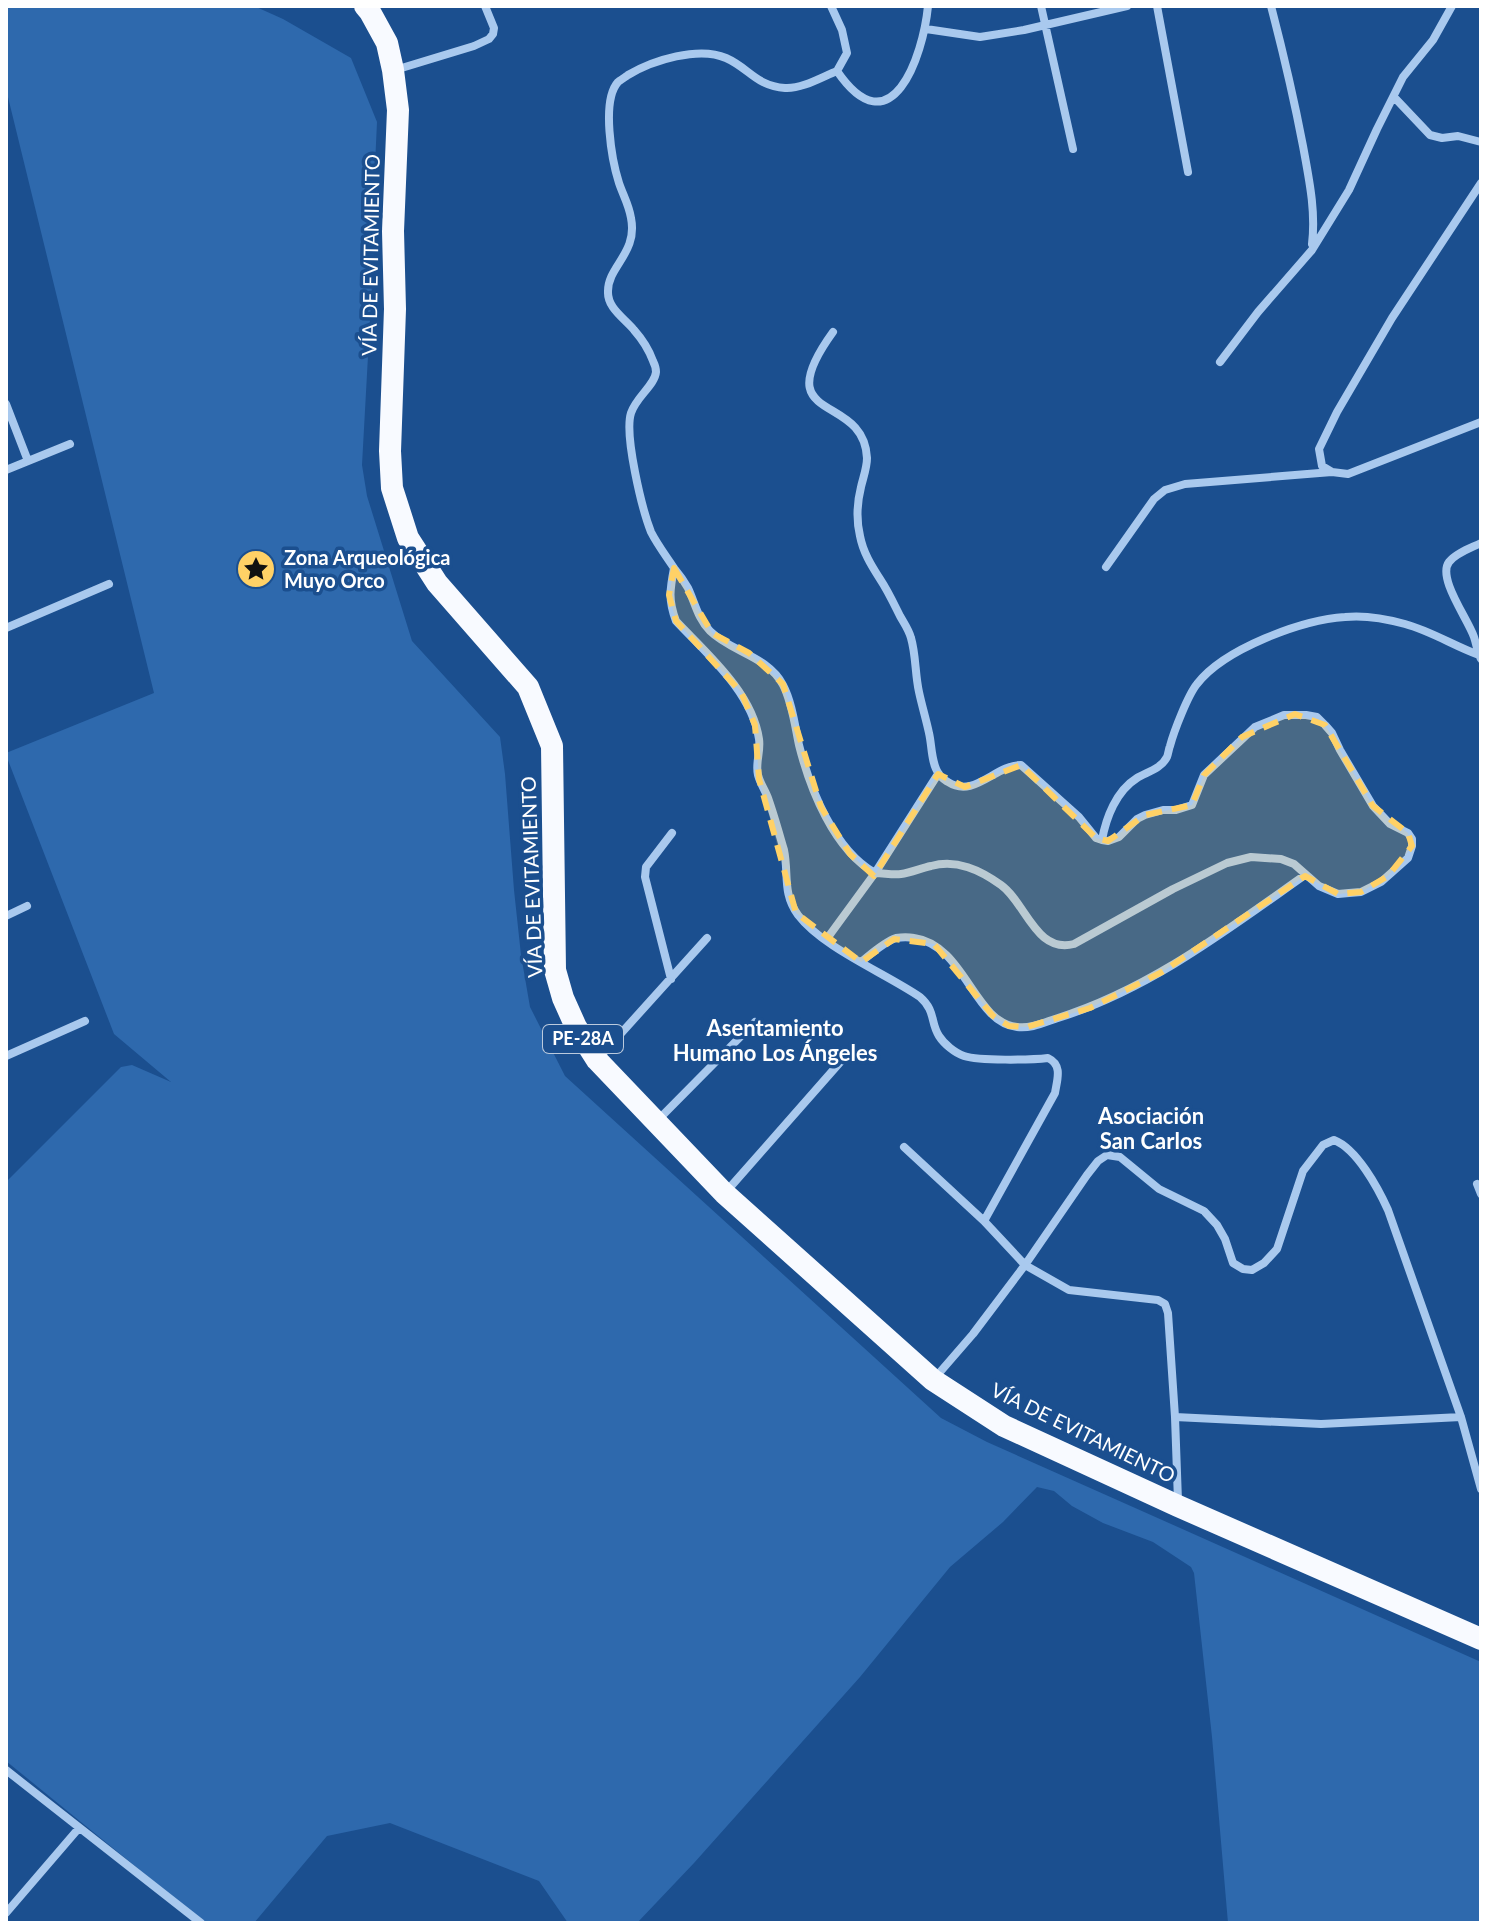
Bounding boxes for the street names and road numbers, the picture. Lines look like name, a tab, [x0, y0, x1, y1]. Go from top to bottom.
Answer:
street label: VÍA DE EVITAMIENTO	[356, 154, 384, 356]
street label: VÍA DE EVITAMIENTO	[515, 776, 547, 978]
road number: PE-28A	[543, 1025, 623, 1053]
street label: VÍA DE EVITAMIENTO	[987, 1377, 1179, 1487]

